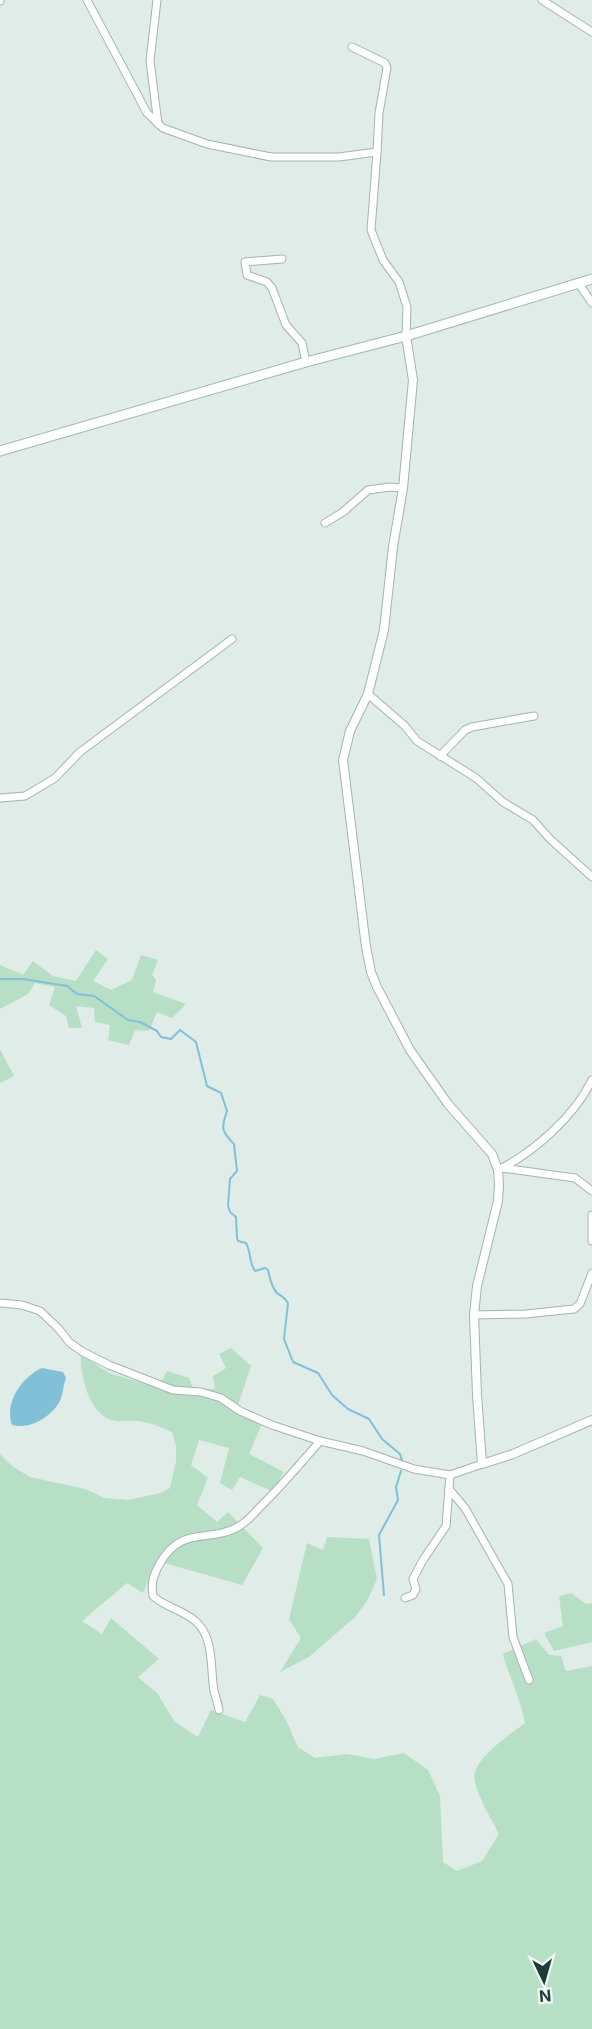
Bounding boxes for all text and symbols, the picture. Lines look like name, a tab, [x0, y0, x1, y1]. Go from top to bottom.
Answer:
north arrow	[514, 1951, 574, 2011]
text: N	[538, 1985, 552, 2006]

